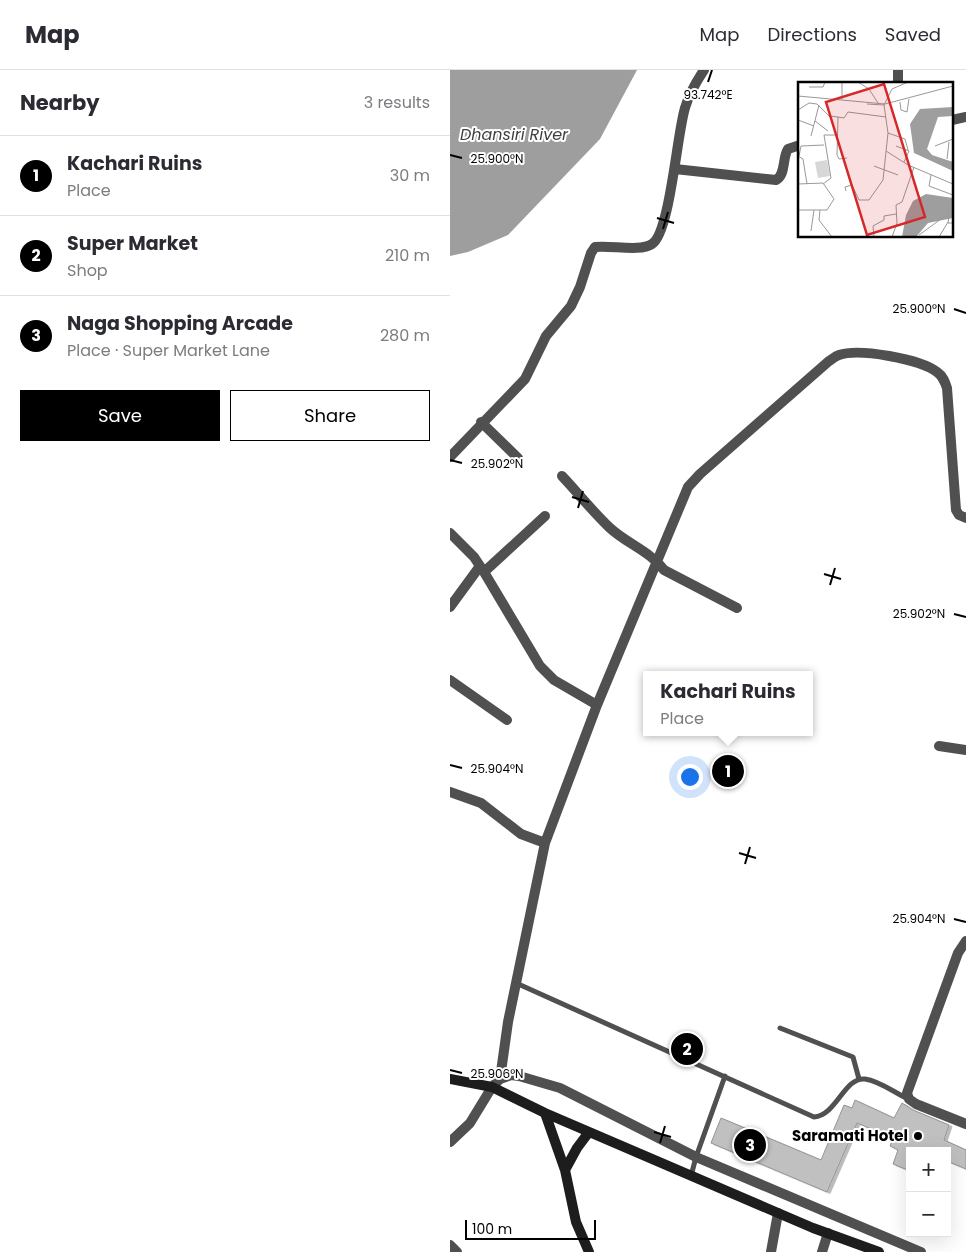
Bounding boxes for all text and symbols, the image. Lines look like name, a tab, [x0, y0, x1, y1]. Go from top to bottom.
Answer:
text: Map	[25, 18, 80, 51]
text: Map	[700, 22, 739, 47]
text: Directions	[767, 22, 857, 47]
text: Saved	[885, 22, 941, 47]
inset map	[798, 82, 953, 238]
text: 93.742°E	[683, 86, 733, 103]
text: Nearby	[20, 88, 100, 117]
text: 3 results	[364, 91, 430, 114]
water label: Dhansiri River	[460, 123, 569, 146]
text: Kachari Ruins	[67, 150, 202, 177]
text: 25.900°N	[471, 150, 523, 167]
text: 1	[33, 164, 39, 187]
text: 30 m	[390, 164, 430, 187]
text: Place	[67, 179, 111, 202]
text: Super Market	[67, 230, 198, 257]
text: 2	[31, 244, 41, 267]
text: 210 m	[385, 244, 430, 267]
text: Shop	[67, 259, 108, 282]
text: 25.900°N	[893, 300, 945, 317]
text: Naga Shopping Arcade	[67, 310, 293, 337]
text: 3	[31, 324, 41, 347]
text: 280 m	[380, 324, 430, 347]
text: Place · Super Market Lane	[67, 339, 270, 362]
button: Save	[20, 390, 220, 441]
button: Share	[230, 390, 430, 441]
text: 25.902°N	[471, 455, 523, 472]
text: 25.902°N	[893, 605, 945, 622]
popup	[643, 671, 813, 736]
text: Kachari Ruins	[660, 678, 796, 705]
text: Place	[660, 707, 704, 730]
pin: 1	[712, 752, 744, 790]
text: 25.904°N	[471, 760, 523, 777]
your location	[677, 764, 703, 790]
text: 25.904°N	[893, 910, 945, 927]
pin: 2	[671, 1030, 703, 1068]
text: 25.906°N	[470, 1065, 524, 1082]
place label: Saramati Hotel	[792, 1125, 908, 1146]
pin: 3	[734, 1126, 766, 1164]
marker: Saramati Hotel	[912, 1130, 924, 1142]
map controls	[906, 1147, 951, 1237]
button: +	[906, 1147, 951, 1192]
button: −	[906, 1192, 951, 1237]
scale bar	[465, 1217, 596, 1240]
text: 100 m	[472, 1219, 512, 1239]

